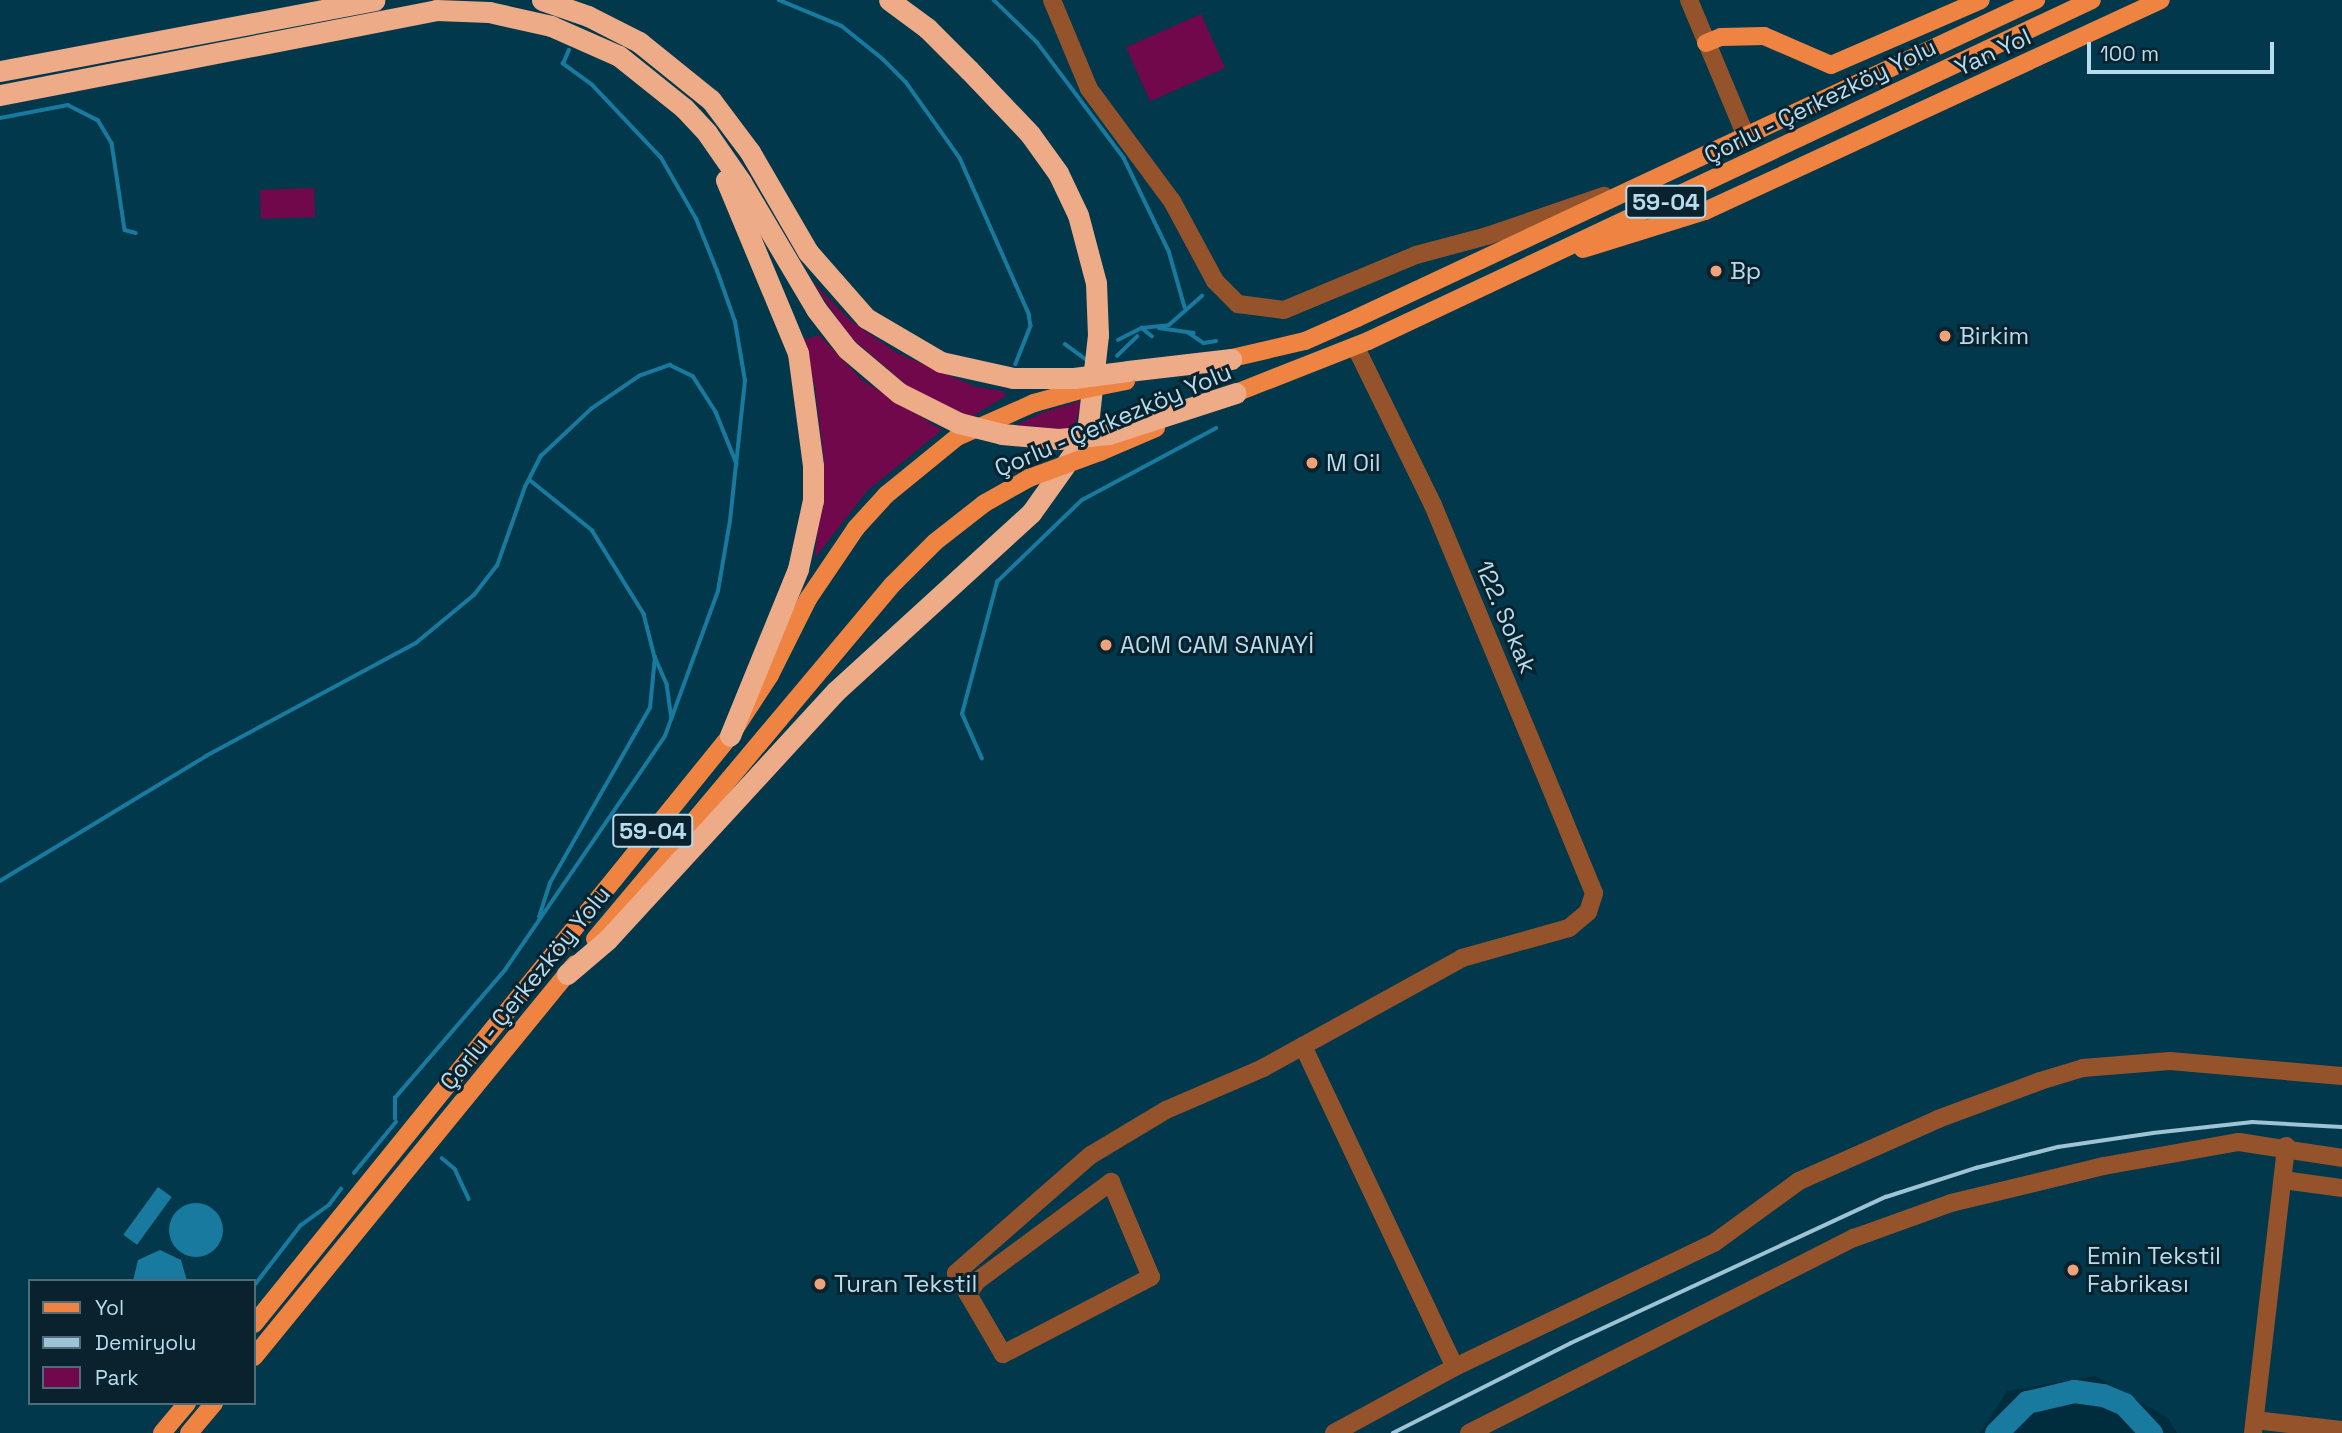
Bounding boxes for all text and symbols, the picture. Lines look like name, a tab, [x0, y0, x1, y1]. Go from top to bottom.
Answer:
street label: Yan Yol	[1950, 22, 2036, 82]
scale bar	[2090, 28, 2277, 72]
street label: Çorlu - Çerkezköy Yolu	[1699, 32, 1941, 170]
text: 100 m	[2100, 40, 2159, 67]
road number: 59-04	[1624, 182, 1708, 222]
place label: Bp	[1730, 257, 1761, 285]
marker: Bp	[1708, 263, 1724, 279]
place label: Birkim	[1959, 322, 2029, 350]
marker: Birkim	[1937, 328, 1953, 344]
street label: Çorlu - Çerkezköy Yolu	[989, 357, 1237, 483]
place label: M Oil	[1326, 449, 1381, 477]
marker: M Oil	[1304, 455, 1320, 471]
street label: 122. Sokak	[1469, 556, 1543, 678]
place label: ACM CAM SANAYİ	[1120, 631, 1314, 659]
marker: ACM CAM SANAYİ	[1098, 637, 1114, 653]
road number: 59-04	[611, 811, 695, 850]
street label: Çorlu - Çerkezköy Yolu	[433, 879, 617, 1097]
place label: Emin Tekstil Fabrikası	[2087, 1242, 2222, 1298]
marker: Emin Tekstil Fabrikası	[2065, 1262, 2081, 1278]
place label: Turan Tekstil	[834, 1270, 978, 1298]
marker: Turan Tekstil	[812, 1276, 828, 1292]
legend	[28, 1279, 256, 1405]
text: Yol	[95, 1294, 124, 1321]
text: Demiryolu	[95, 1329, 196, 1356]
text: Park	[95, 1364, 139, 1391]

